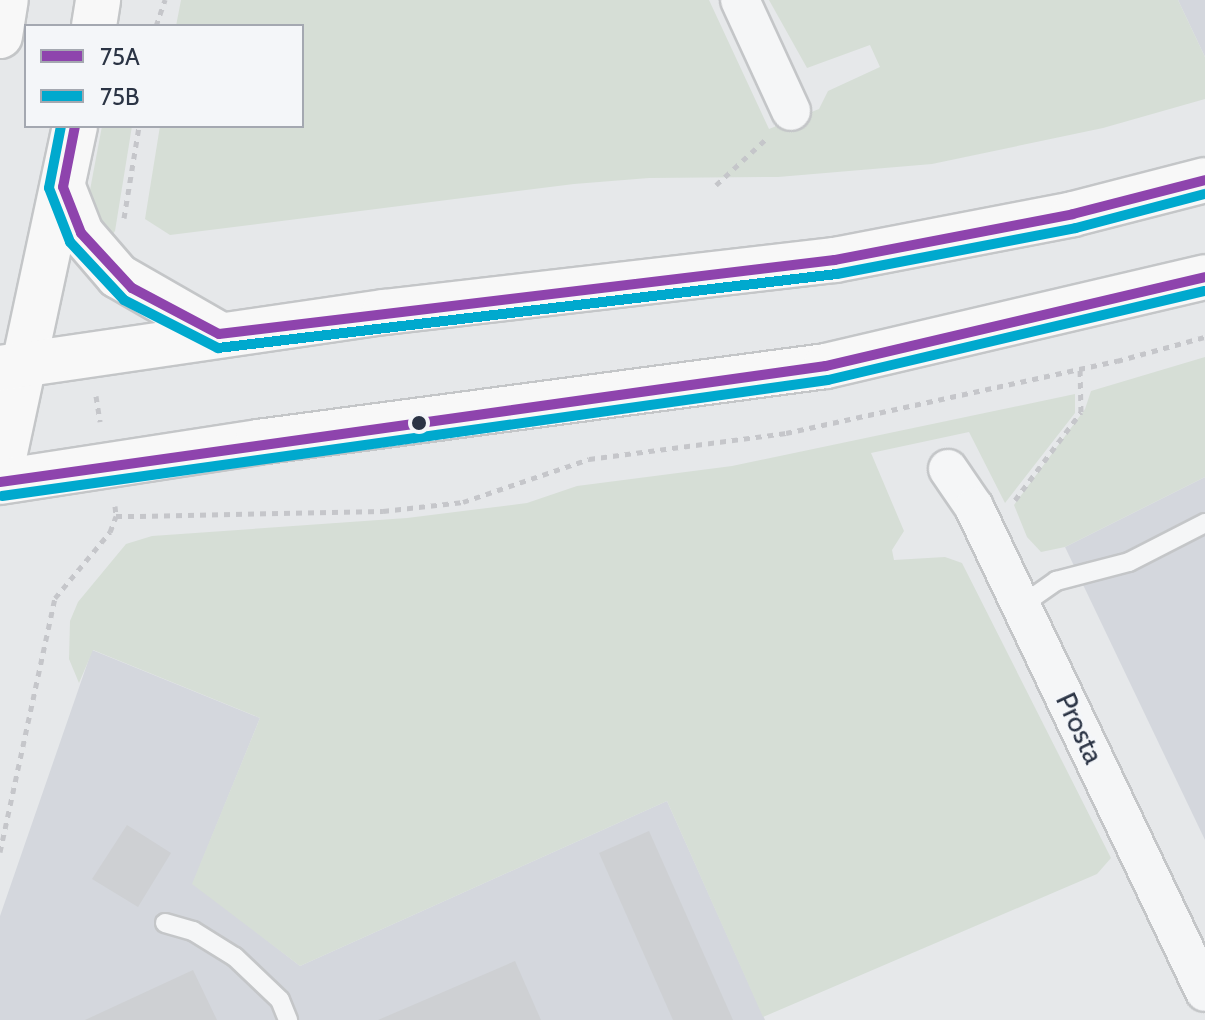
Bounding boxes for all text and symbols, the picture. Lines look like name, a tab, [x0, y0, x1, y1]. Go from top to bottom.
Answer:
legend	[24, 24, 304, 128]
text: 75A	[100, 42, 140, 71]
text: 75B	[100, 82, 139, 111]
unlabelled marker	[411, 415, 427, 431]
street label: Prosta	[1049, 687, 1111, 769]

